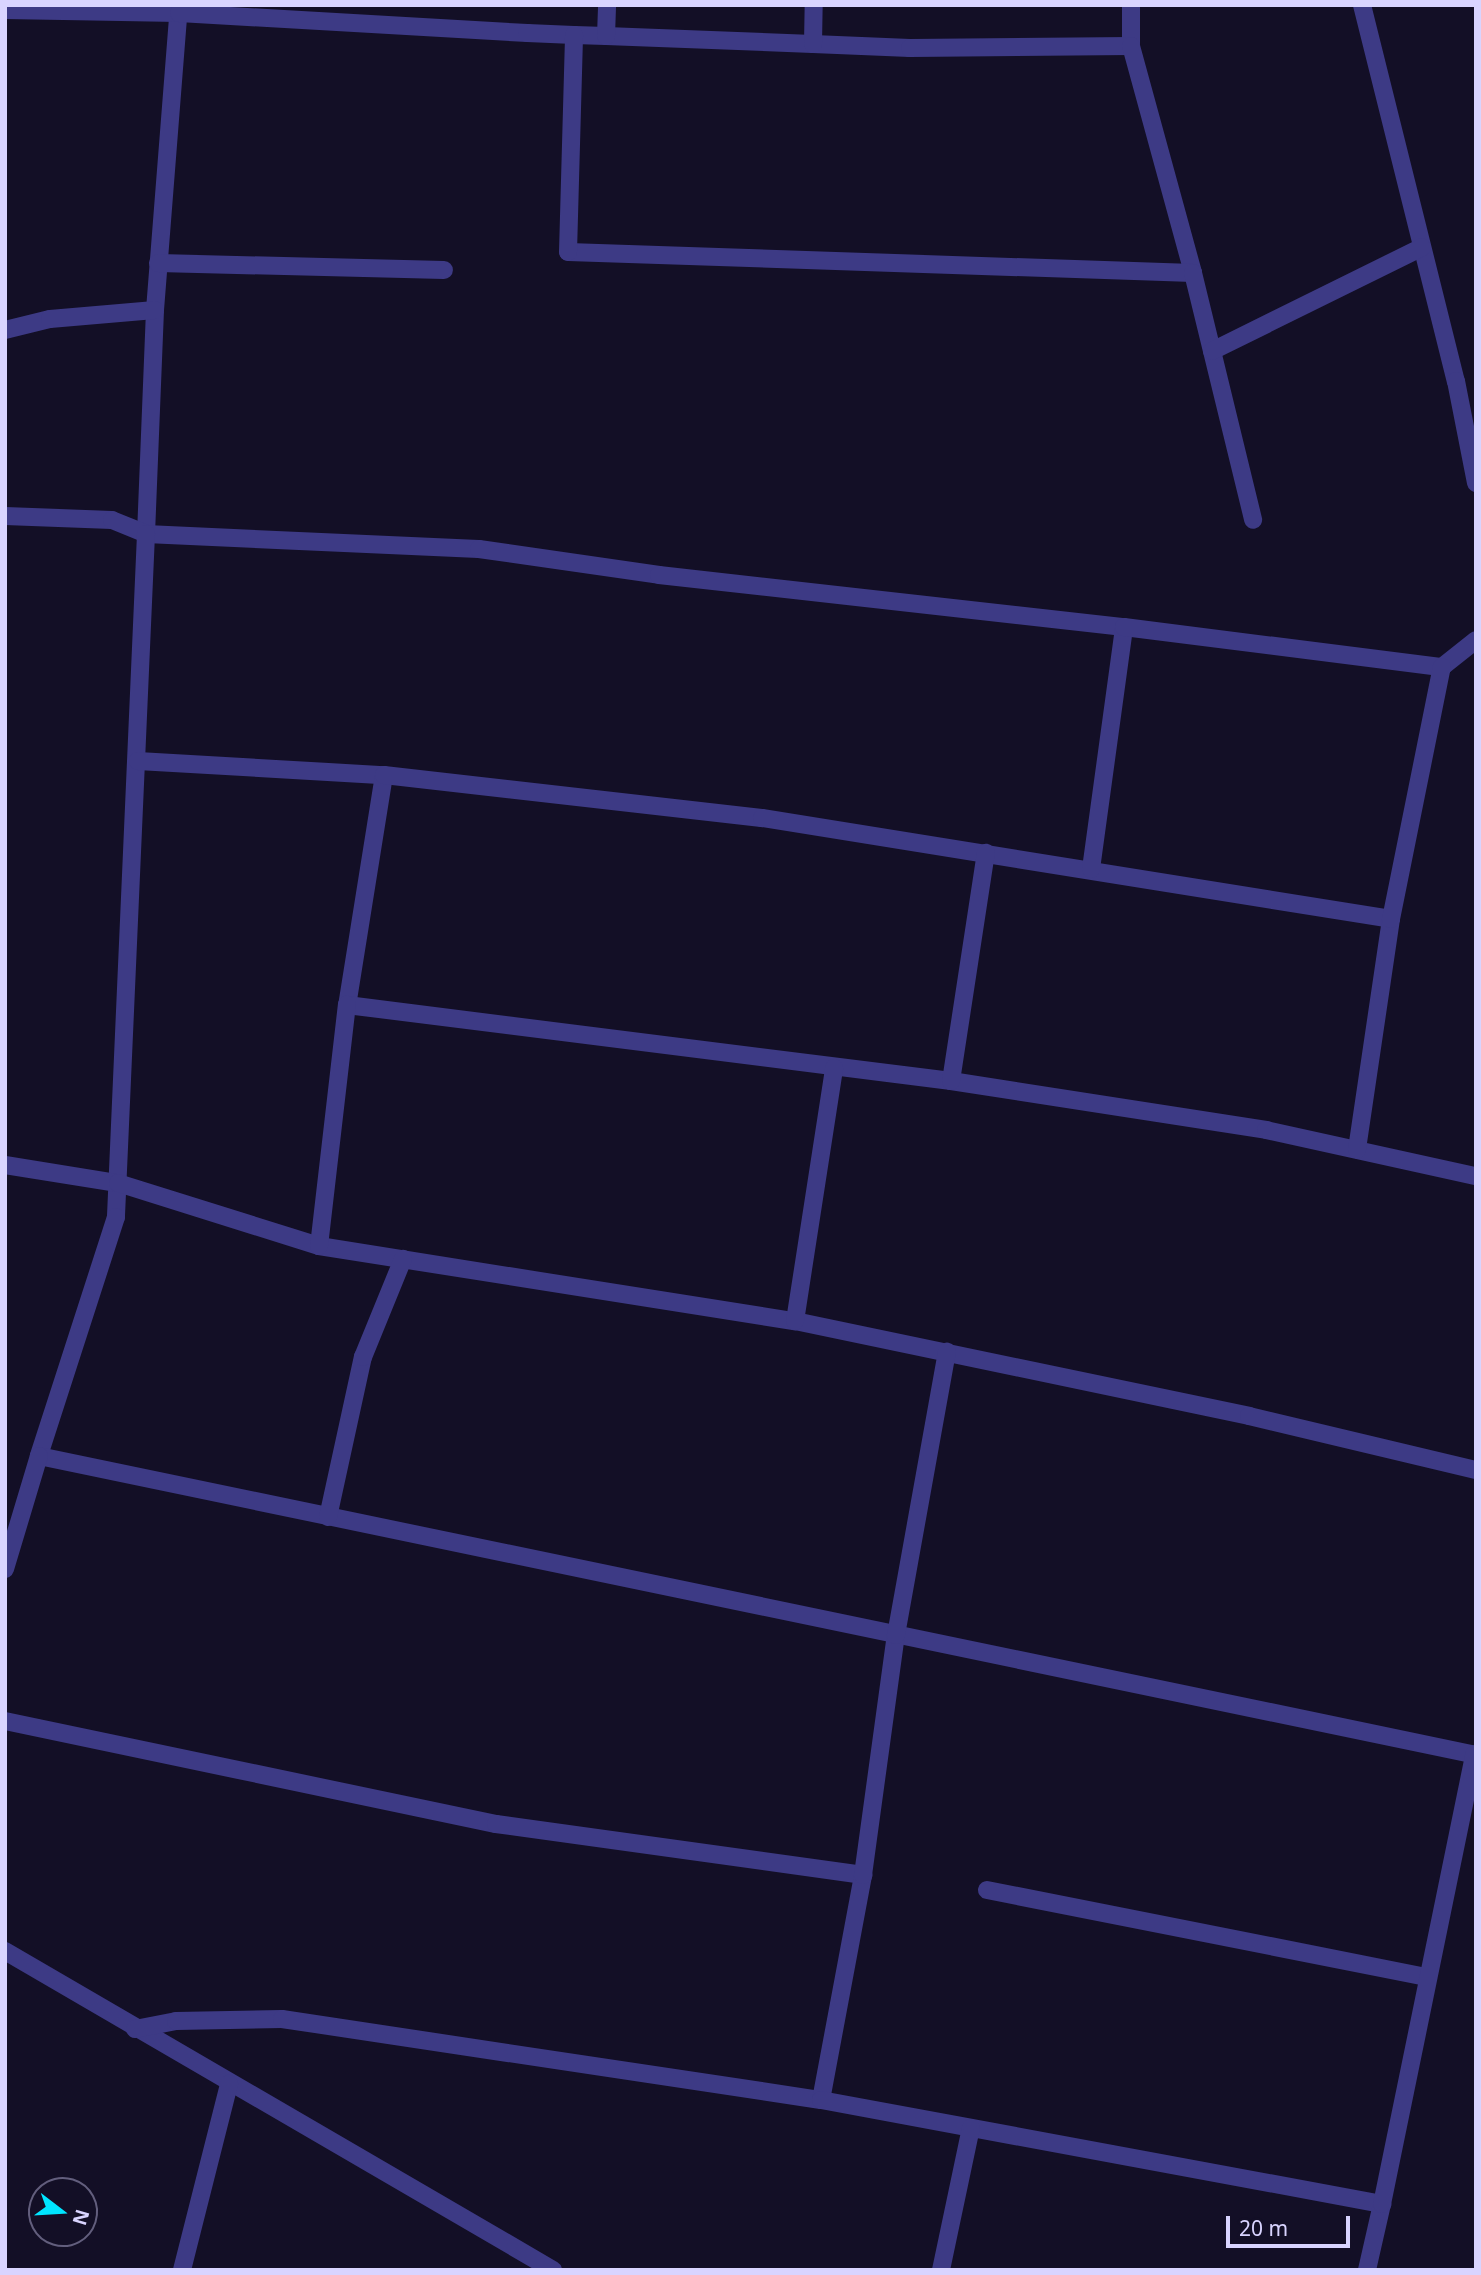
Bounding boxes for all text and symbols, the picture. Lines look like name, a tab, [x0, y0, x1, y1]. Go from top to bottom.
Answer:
north arrow	[28, 2177, 98, 2247]
scale bar	[1229, 2202, 1353, 2246]
text: N	[66, 2206, 96, 2229]
text: 20 m	[1239, 2214, 1288, 2242]

